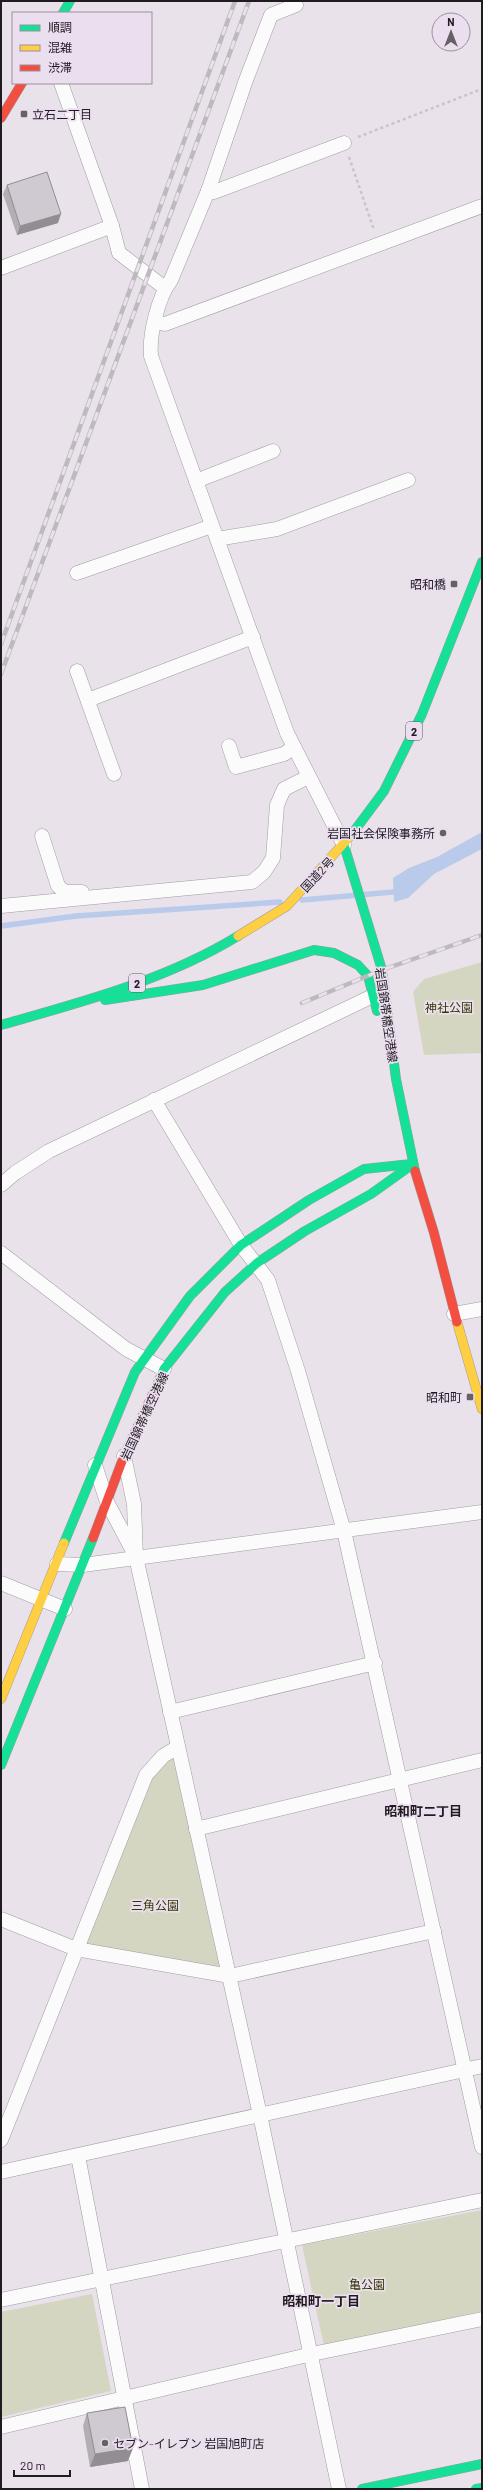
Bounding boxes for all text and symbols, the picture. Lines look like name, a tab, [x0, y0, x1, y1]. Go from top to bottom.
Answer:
legend	[12, 12, 152, 84]
north arrow	[431, 12, 471, 52]
text: N	[447, 15, 455, 28]
text: 順調	[48, 20, 72, 34]
text: 混雑	[48, 40, 72, 54]
text: 渋滞	[48, 60, 72, 74]
place label: 立石二丁目	[32, 107, 92, 121]
marker: 立石二丁目	[19, 109, 29, 119]
place label: 昭和橋	[410, 577, 446, 591]
marker: 昭和橋	[449, 579, 459, 589]
road number: 2	[406, 722, 422, 740]
place label: 岩国社会保険事務所	[327, 826, 435, 840]
marker: 岩国社会保険事務所	[438, 828, 448, 838]
street label: 国道2号	[297, 854, 337, 894]
street label: 岩国錦帯橋空港線	[373, 966, 401, 1064]
road number: 2	[129, 974, 145, 992]
park label: 神社公園	[425, 1000, 473, 1014]
street label: 岩国錦帯橋空港線	[117, 1370, 171, 1462]
place label: 昭和町	[426, 1390, 462, 1404]
marker: 昭和町	[465, 1392, 475, 1402]
district label: 昭和町二丁目	[384, 1803, 462, 1819]
park label: 三角公園	[131, 1898, 179, 1912]
park label: 亀公園	[349, 2277, 385, 2291]
district label: 昭和町一丁目	[282, 2293, 360, 2309]
place label: セブン-イレブン 岩国旭町店	[113, 2436, 264, 2450]
marker: セブン-イレブン 岩国旭町店	[100, 2438, 110, 2448]
scale bar	[14, 2452, 70, 2478]
text: 20 m	[20, 2458, 46, 2472]

